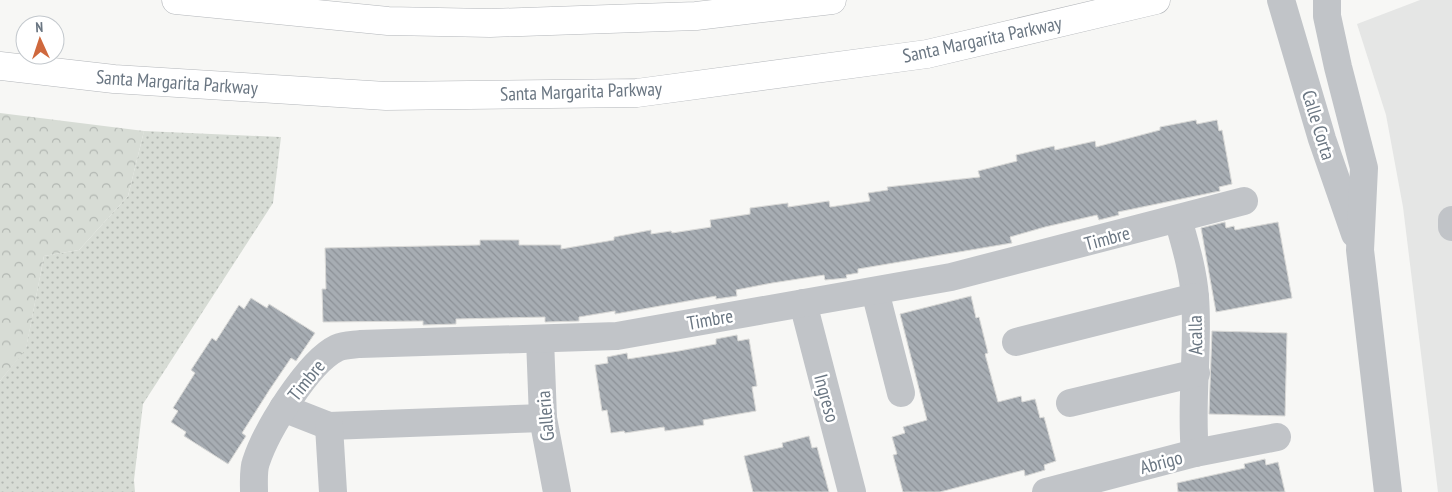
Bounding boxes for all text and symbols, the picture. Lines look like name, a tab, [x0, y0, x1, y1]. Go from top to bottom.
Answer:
street label: Santa Margarita Parkway	[900, 10, 1065, 68]
north arrow	[15, 15, 65, 65]
text: N	[35, 18, 44, 36]
street label: Santa Margarita Parkway	[95, 64, 259, 100]
street label: Santa Margarita Parkway	[500, 76, 663, 106]
street label: Calle Corta	[1297, 87, 1341, 163]
street label: Timbre	[1082, 220, 1133, 256]
street label: Timbre	[685, 303, 735, 335]
street label: Acalla	[1183, 315, 1207, 355]
street label: Timbre	[282, 354, 330, 406]
street label: Ingreso	[809, 371, 845, 425]
street label: Galleria	[531, 390, 559, 442]
street label: Abrigo	[1137, 445, 1185, 479]

